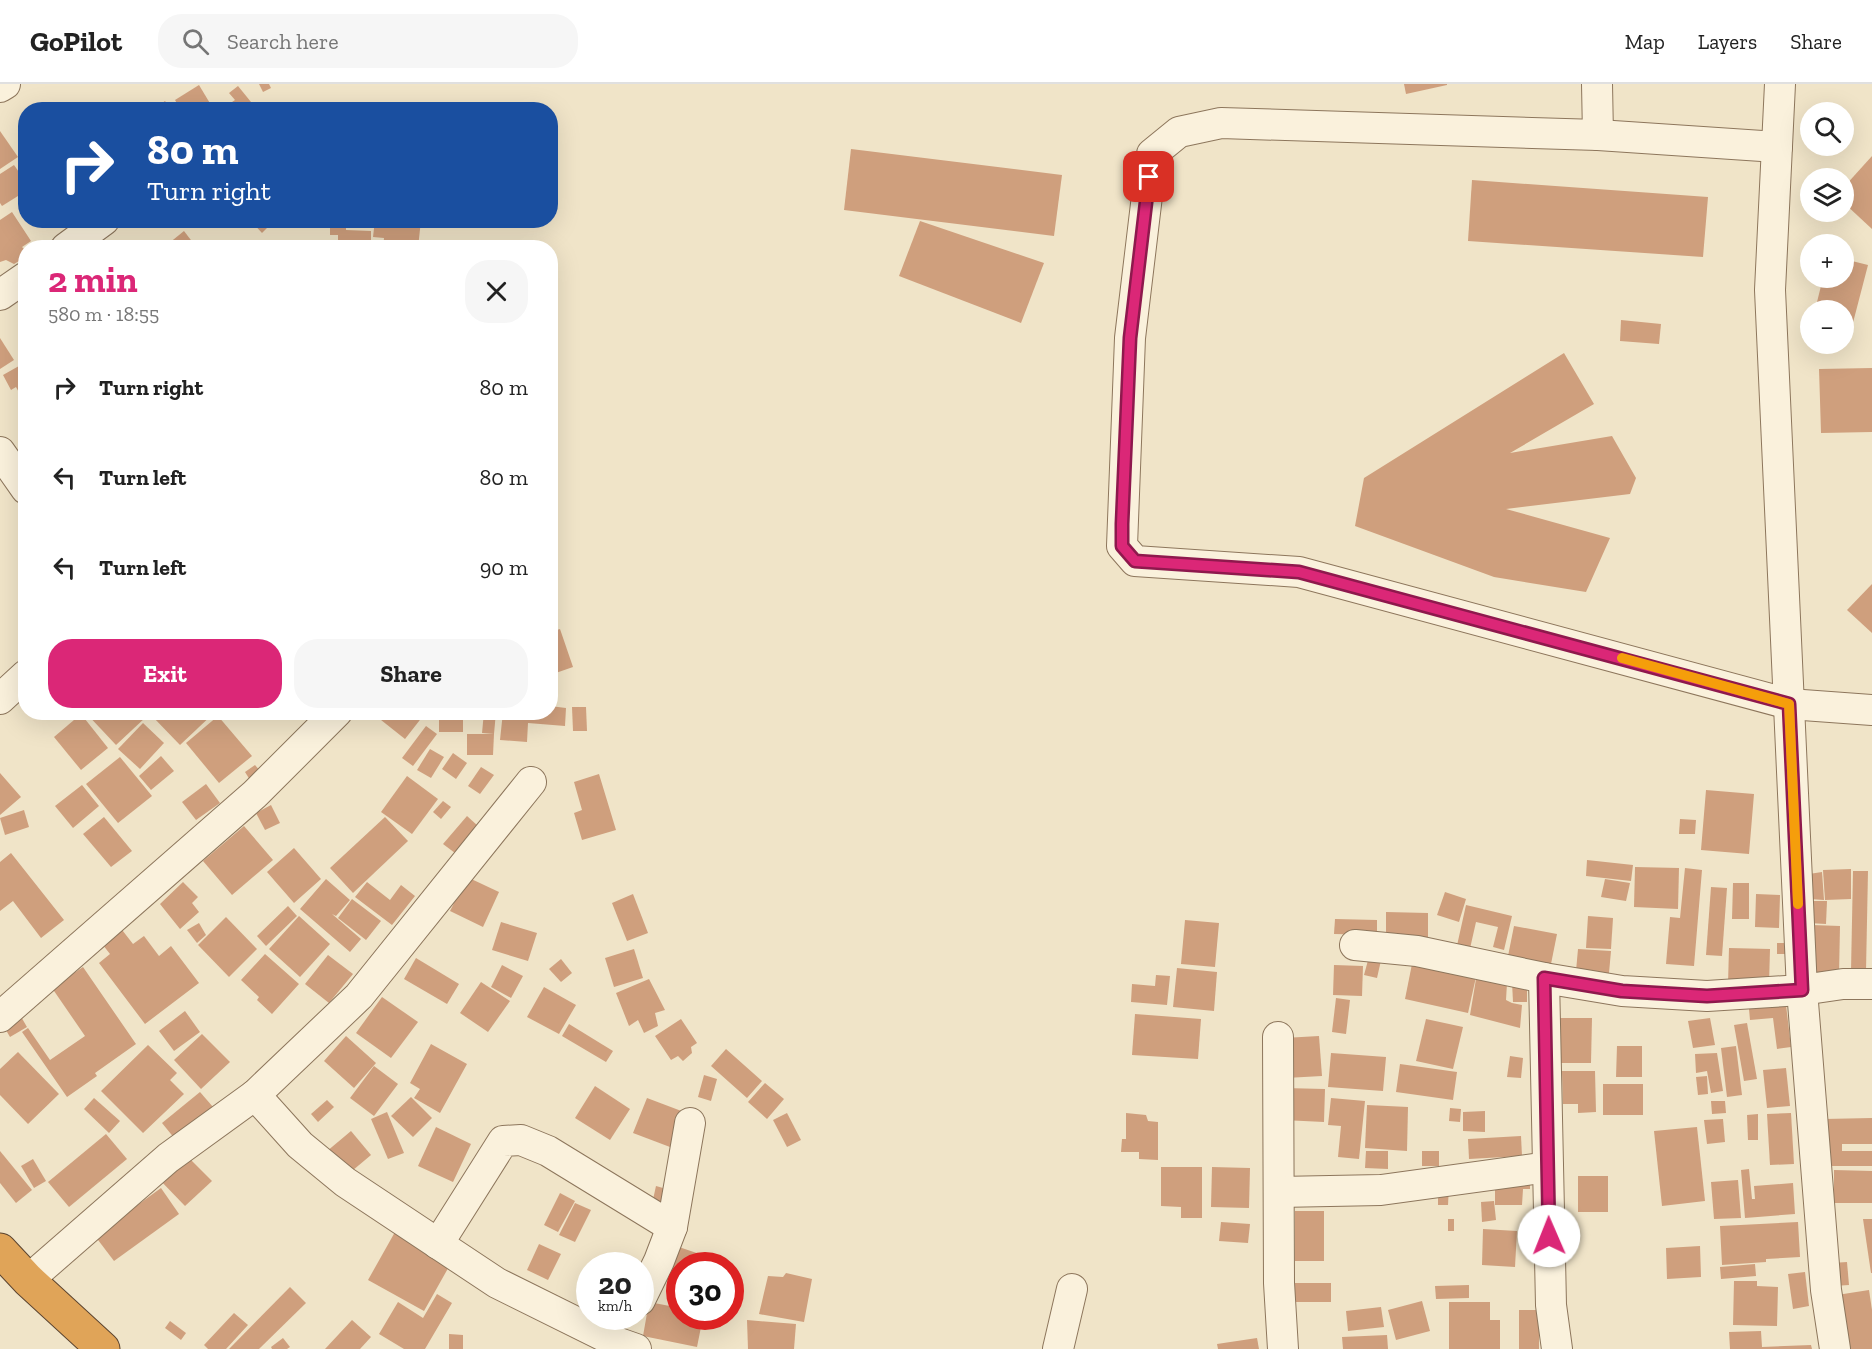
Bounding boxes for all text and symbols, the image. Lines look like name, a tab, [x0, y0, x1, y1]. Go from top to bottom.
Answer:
search box	[158, 14, 578, 68]
text: GoPilot	[30, 25, 122, 58]
icon: search	[179, 25, 212, 58]
text: Search here	[227, 28, 338, 55]
text: Map	[1625, 29, 1665, 54]
text: Layers	[1698, 29, 1757, 54]
text: Share	[1790, 29, 1842, 54]
map controls	[1800, 102, 1854, 354]
button: search	[1800, 102, 1854, 156]
text: 80 m	[147, 124, 238, 175]
icon: right	[48, 126, 126, 204]
pin	[1123, 151, 1174, 202]
icon: arrive	[1132, 160, 1165, 193]
button: layers	[1800, 168, 1854, 222]
text: Turn right	[147, 175, 271, 207]
button: +	[1800, 234, 1854, 288]
text: 2 min	[48, 258, 138, 301]
button: close	[465, 260, 528, 323]
button: −	[1800, 300, 1854, 354]
text: 580 m · 18:55	[48, 302, 159, 326]
icon: right	[48, 371, 81, 404]
text: Turn right	[99, 374, 203, 401]
text: 80 m	[480, 374, 528, 401]
icon: left	[48, 461, 81, 494]
text: Turn left	[99, 464, 186, 491]
text: 80 m	[480, 464, 528, 491]
icon: left	[48, 551, 81, 584]
text: Turn left	[99, 554, 186, 581]
text: 90 m	[480, 554, 528, 581]
button: Exit	[48, 639, 282, 708]
button: Share	[294, 639, 528, 708]
position arrow	[1517, 1204, 1581, 1268]
speed limit sign: 30	[666, 1252, 744, 1330]
text: 20	[598, 1266, 632, 1302]
text: km/h	[598, 1297, 632, 1315]

